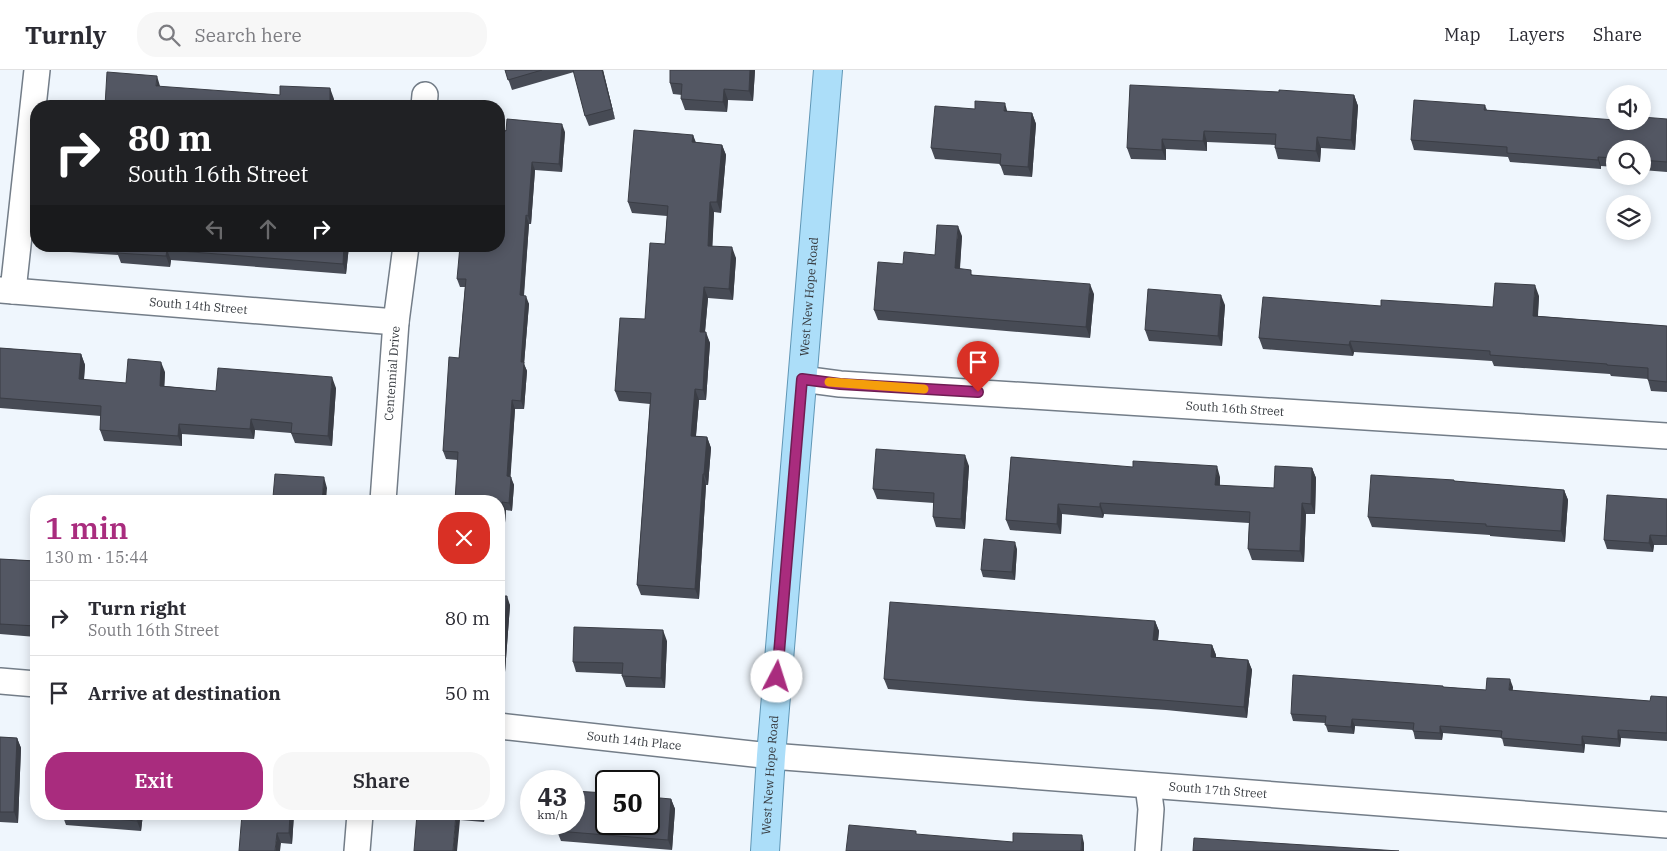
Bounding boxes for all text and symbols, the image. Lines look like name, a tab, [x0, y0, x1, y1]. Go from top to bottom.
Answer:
search box	[137, 12, 487, 57]
text: Turnly	[25, 19, 107, 51]
icon: search	[155, 21, 183, 49]
text: Search here	[195, 23, 302, 47]
text: Map	[1444, 23, 1481, 46]
text: Layers	[1509, 23, 1565, 46]
text: Share	[1593, 23, 1642, 46]
map controls	[1606, 85, 1651, 240]
button: sound	[1606, 85, 1651, 130]
text: 80 m	[128, 115, 212, 161]
icon: right	[45, 120, 110, 185]
button: search	[1606, 140, 1651, 185]
text: South 16th Street	[128, 159, 308, 188]
button: layers	[1606, 195, 1651, 240]
icon: left	[201, 215, 229, 243]
icon: ahead	[254, 215, 282, 243]
icon: right	[307, 215, 335, 243]
street label: West New Hope Road	[796, 236, 821, 357]
street label: South 14th Street	[149, 294, 248, 317]
street label: Centennial Drive	[381, 325, 403, 421]
pin	[957, 341, 999, 392]
icon: arrive	[964, 348, 992, 376]
street label: South 16th Street	[1185, 398, 1285, 419]
text: 1 min	[45, 508, 128, 547]
button: close	[438, 512, 490, 564]
text: 130 m · 15:44	[45, 547, 148, 567]
text: Turn right	[88, 596, 186, 620]
icon: right	[45, 604, 73, 632]
text: 80 m	[445, 606, 490, 630]
text: South 16th Street	[88, 620, 219, 640]
position arrow	[750, 650, 802, 702]
icon: arrive	[45, 679, 73, 707]
text: Arrive at destination	[88, 681, 281, 705]
text: 50 m	[445, 681, 490, 705]
street label: West New Hope Road	[758, 715, 781, 835]
street label: South 14th Place	[586, 728, 682, 753]
button: Exit	[45, 752, 263, 810]
button: Share	[273, 752, 490, 810]
speed limit sign: 50	[595, 770, 660, 835]
street label: South 17th Street	[1168, 779, 1268, 801]
text: 43	[537, 780, 568, 813]
text: km/h	[537, 807, 568, 822]

